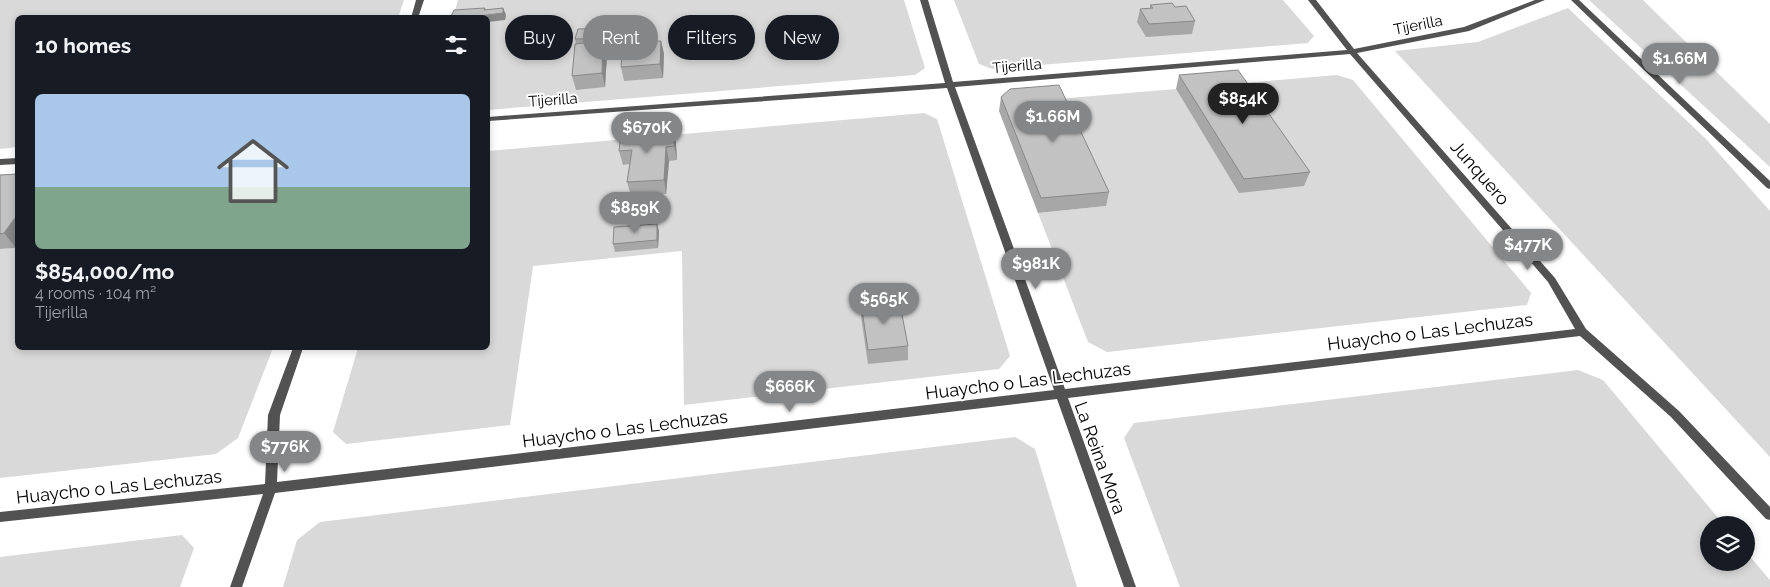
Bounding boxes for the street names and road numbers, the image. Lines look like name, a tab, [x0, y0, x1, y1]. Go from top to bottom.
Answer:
street label: Tijerilla	[1392, 11, 1444, 39]
street label: Tijerilla	[992, 55, 1042, 77]
street label: Tijerilla	[528, 89, 578, 111]
street label: Junquero	[1447, 136, 1514, 210]
street label: Huaycho o Las Lechuzas	[1326, 308, 1534, 355]
street label: Huaycho o Las Lechuzas	[924, 357, 1132, 404]
street label: La Reina Mora	[1070, 399, 1131, 517]
street label: Huaycho o Las Lechuzas	[521, 405, 729, 452]
street label: Huaycho o Las Lechuzas	[15, 465, 223, 508]

